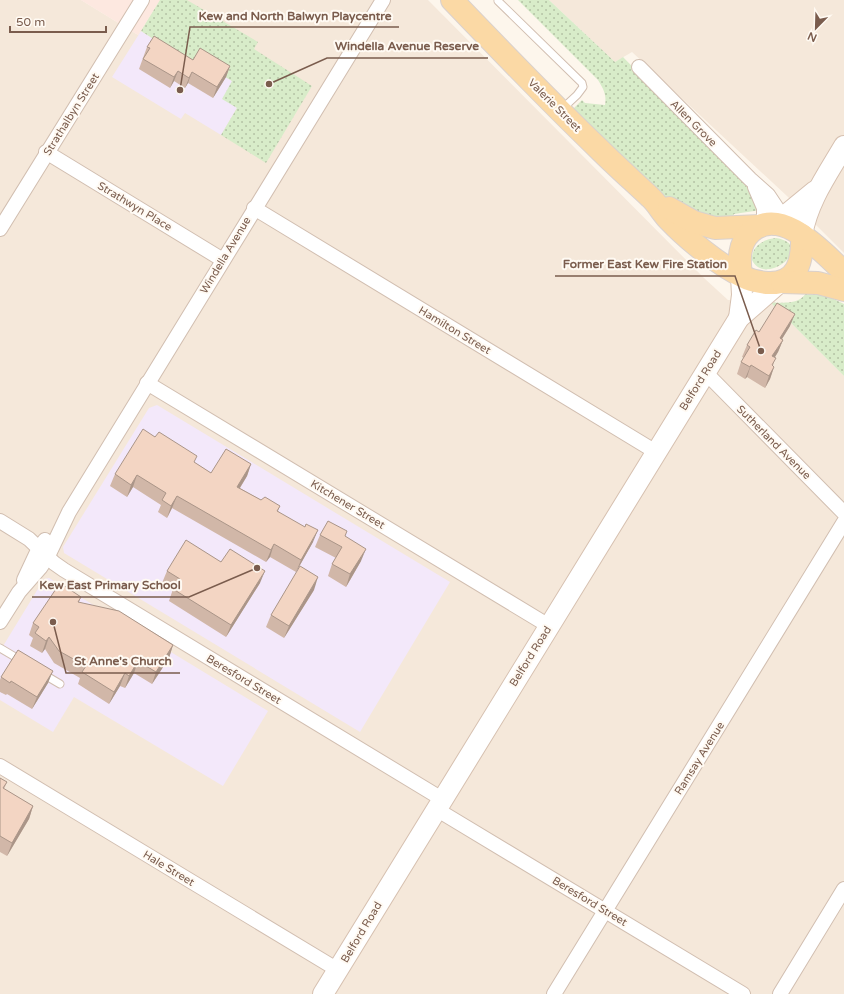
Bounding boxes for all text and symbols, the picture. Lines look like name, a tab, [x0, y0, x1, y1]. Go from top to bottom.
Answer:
callout: Kew and North Balwyn Playcentre	[190, 3, 399, 27]
scale bar	[10, 8, 106, 34]
north arrow	[796, 8, 836, 48]
text: Kew and North Balwyn Playcentre	[198, 9, 392, 24]
text: 50 m	[16, 15, 45, 29]
text: N	[806, 29, 819, 44]
callout: Windella Avenue Reserve	[327, 34, 488, 58]
text: Windella Avenue Reserve	[335, 39, 479, 53]
street label: Strathalbyn Street	[41, 71, 102, 158]
street label: Valerie Street	[525, 76, 584, 135]
street label: Allen Grove	[668, 97, 720, 149]
street label: Strathwyn Place	[95, 179, 174, 234]
street label: Windella Avenue	[197, 214, 254, 296]
callout: Former East Kew Fire Station	[555, 252, 735, 276]
text: Former East Kew Fire Station	[563, 257, 727, 271]
street label: Hamilton Street	[416, 304, 493, 357]
street label: Belford Road	[677, 348, 724, 413]
street label: Sutherland Avenue	[734, 403, 813, 482]
street label: Kitchener Street	[308, 477, 387, 532]
callout: Kew East Primary School	[32, 573, 189, 597]
text: Kew East Primary School	[39, 578, 181, 593]
street label: Belford Road	[507, 624, 554, 689]
callout: St Anne's Church	[66, 649, 180, 673]
street label: Beresford Street	[204, 652, 284, 707]
text: St Anne's Church	[74, 654, 172, 668]
street label: Ramsay Avenue	[672, 719, 727, 797]
street label: Hale Street	[141, 848, 197, 889]
street label: Beresford Street	[550, 874, 630, 929]
street label: Belford Road	[338, 899, 385, 965]

